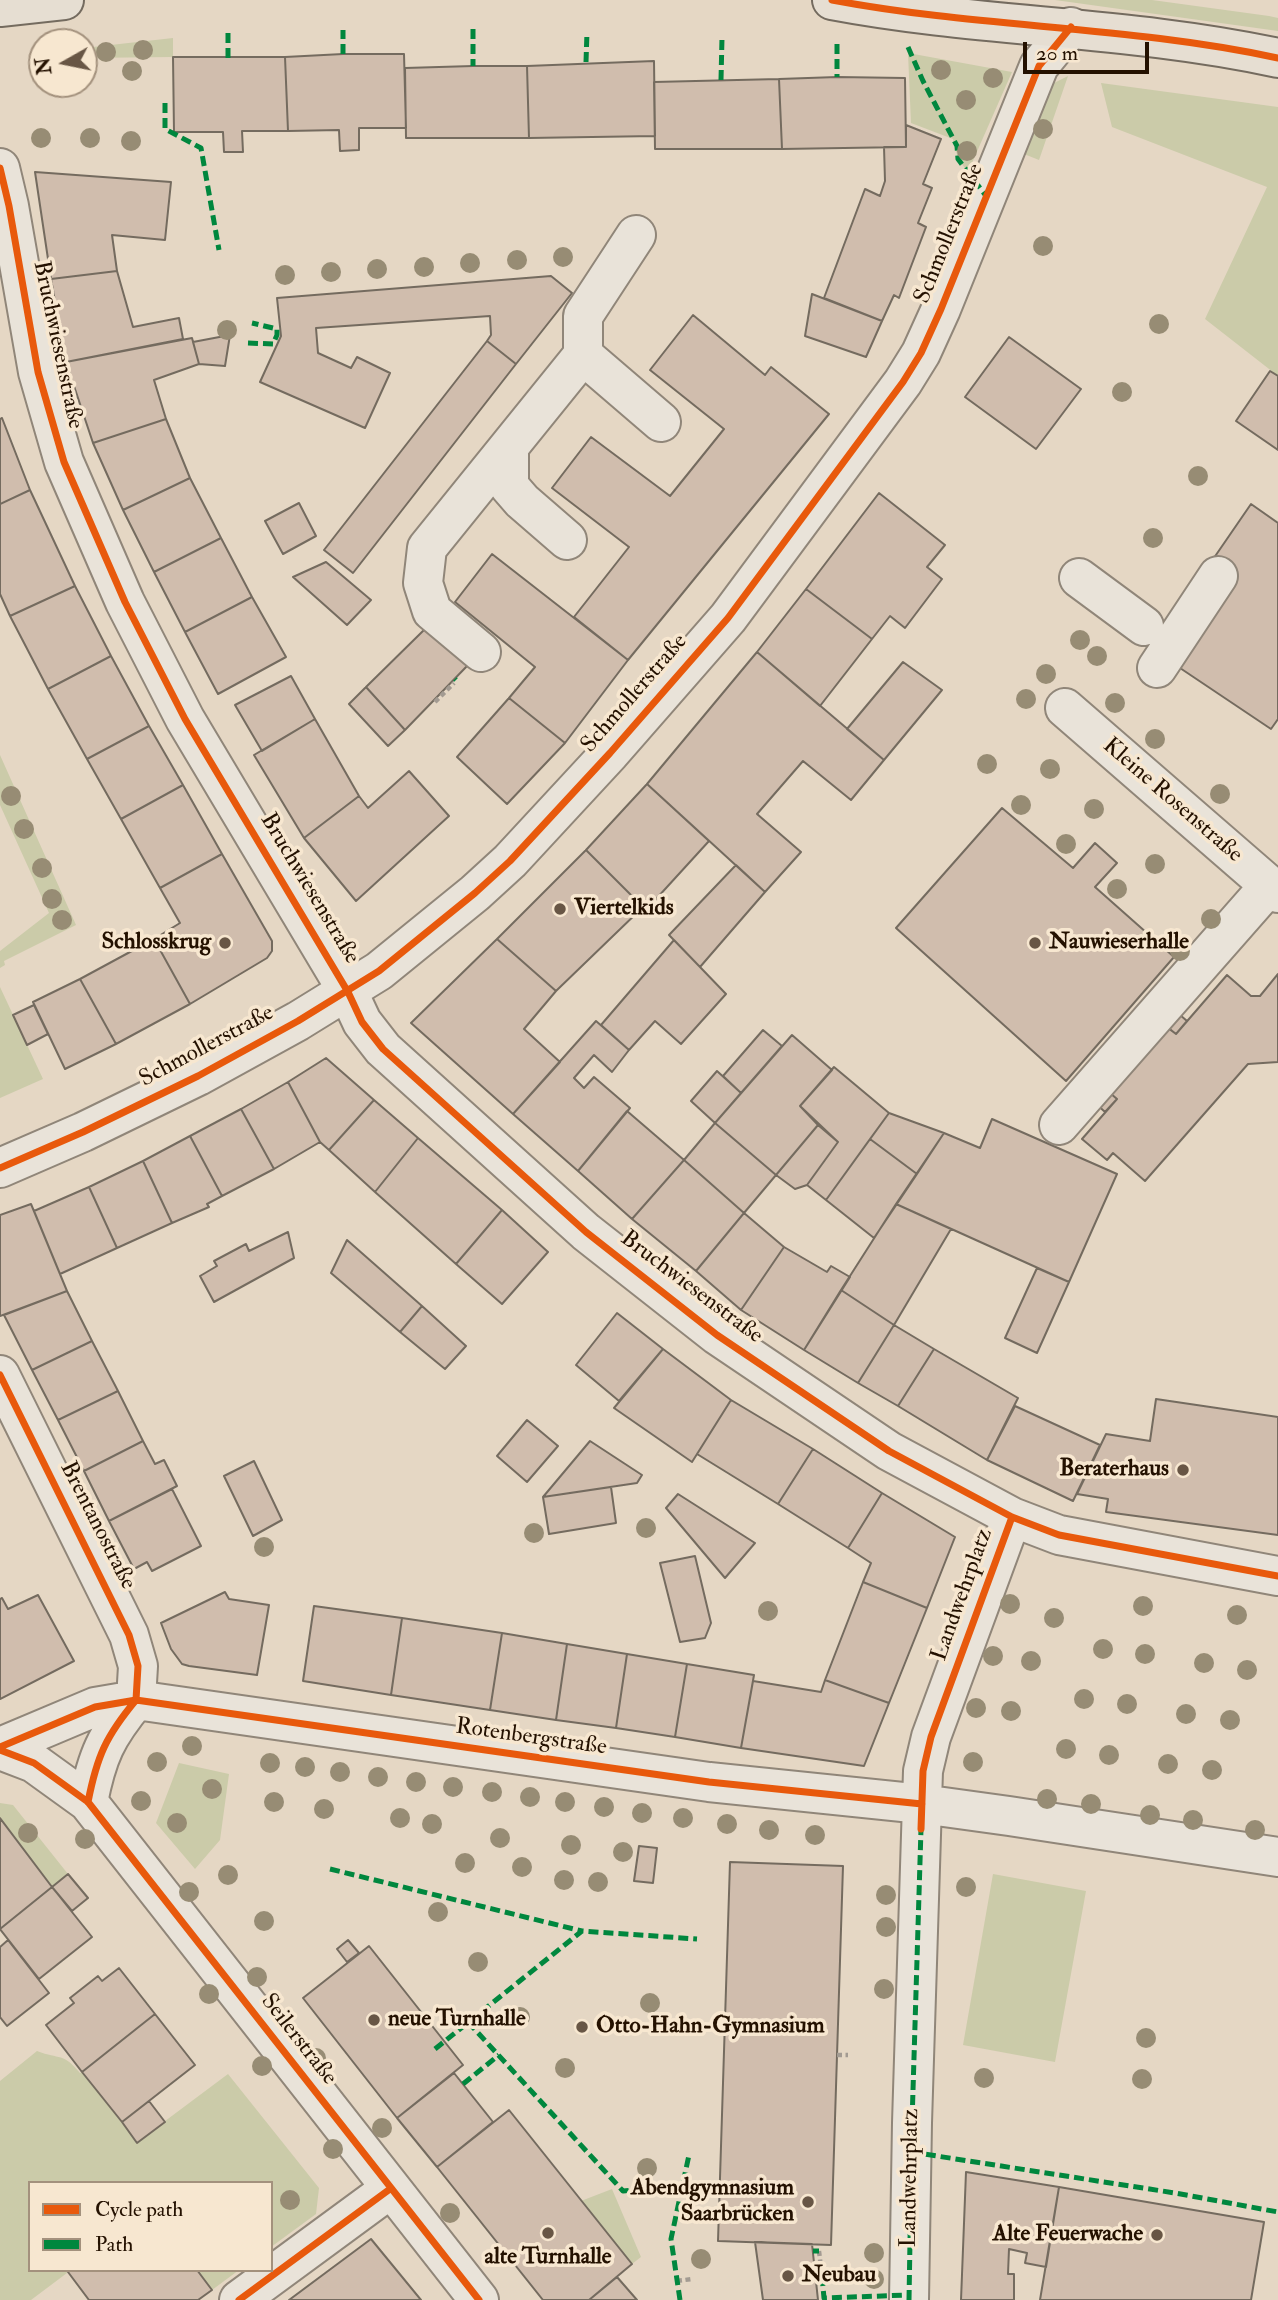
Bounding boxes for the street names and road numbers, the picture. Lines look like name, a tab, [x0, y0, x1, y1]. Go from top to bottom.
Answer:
street label: Schmollerstraße	[909, 160, 991, 308]
street label: Bruchwiesenstraße	[26, 258, 88, 432]
street label: Schmollerstraße	[576, 629, 694, 759]
street label: Kleine Rosenstraße	[1097, 733, 1247, 869]
street label: Bruchwiesenstraße	[253, 809, 365, 969]
street label: Schmollerstraße	[135, 1000, 279, 1094]
street label: Bruchwiesenstraße	[614, 1226, 768, 1350]
street label: Brentanostraße	[53, 1457, 141, 1595]
street label: Landwehrplatz	[926, 1525, 1000, 1665]
street label: Rotenbergstraße	[454, 1714, 608, 1762]
street label: Seilerstraße	[254, 1989, 342, 2091]
street label: Landwehrplatz	[896, 2108, 926, 2248]

